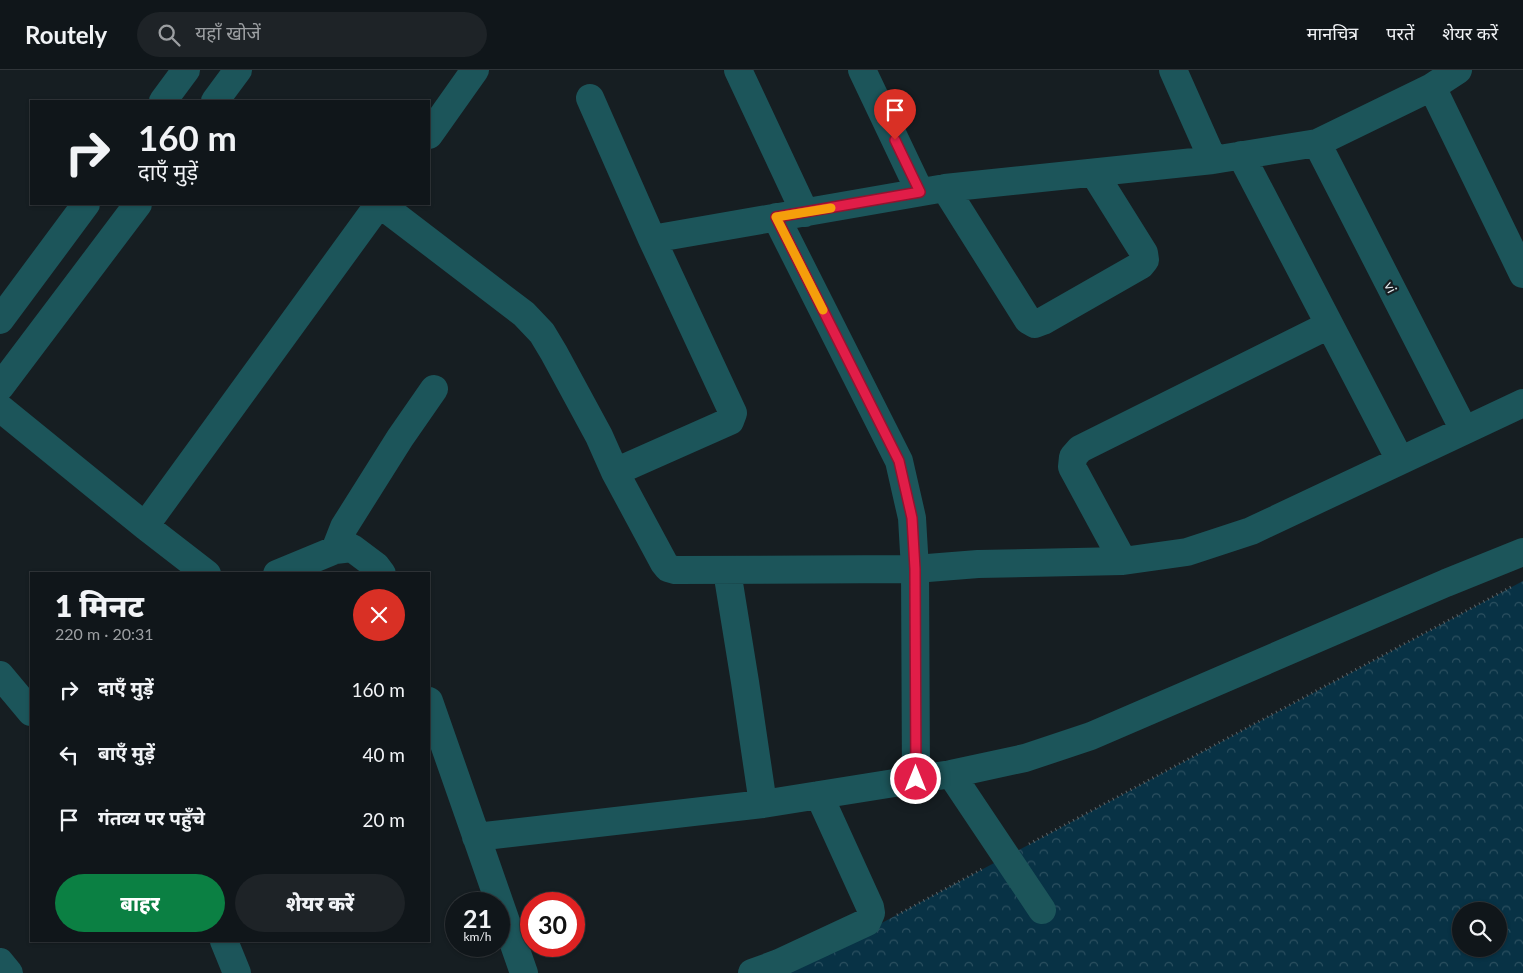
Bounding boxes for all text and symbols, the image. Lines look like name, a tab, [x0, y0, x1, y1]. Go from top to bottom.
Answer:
search box	[137, 12, 487, 57]
text: Routely	[25, 20, 107, 49]
icon: search	[155, 21, 183, 49]
text: यहाँ खोजें	[195, 21, 261, 44]
text: मानचित्र	[1307, 22, 1358, 44]
text: परतें	[1386, 22, 1414, 44]
text: शेयर करें	[1442, 22, 1498, 44]
pin	[874, 89, 916, 140]
icon: arrive	[881, 96, 909, 124]
text: 160 m	[138, 116, 237, 158]
icon: right	[55, 120, 120, 185]
text: दाएँ मुड़ें	[138, 158, 198, 185]
street label: vi	[1381, 278, 1401, 296]
text: 1 मिनट	[55, 587, 144, 623]
button: close	[353, 589, 405, 641]
text: 220 m · 20:31	[55, 624, 154, 643]
icon: right	[55, 676, 83, 704]
text: दाएँ मुड़ें	[98, 676, 154, 699]
text: 160 m	[351, 678, 405, 701]
icon: left	[55, 741, 83, 769]
text: बाएँ मुड़ें	[98, 741, 155, 764]
text: 40 m	[362, 743, 405, 766]
position arrow	[889, 752, 941, 804]
icon: arrive	[55, 806, 83, 834]
text: गंतव्य पर पहुँचे	[98, 806, 205, 829]
text: 20 m	[362, 808, 405, 831]
button: बाहर	[55, 874, 225, 932]
button: शेयर करें	[235, 874, 405, 932]
speed limit sign: 30	[520, 892, 585, 957]
map controls	[1452, 902, 1507, 957]
button: search	[1452, 902, 1507, 957]
text: 21	[463, 903, 492, 933]
text: km/h	[463, 929, 492, 944]

